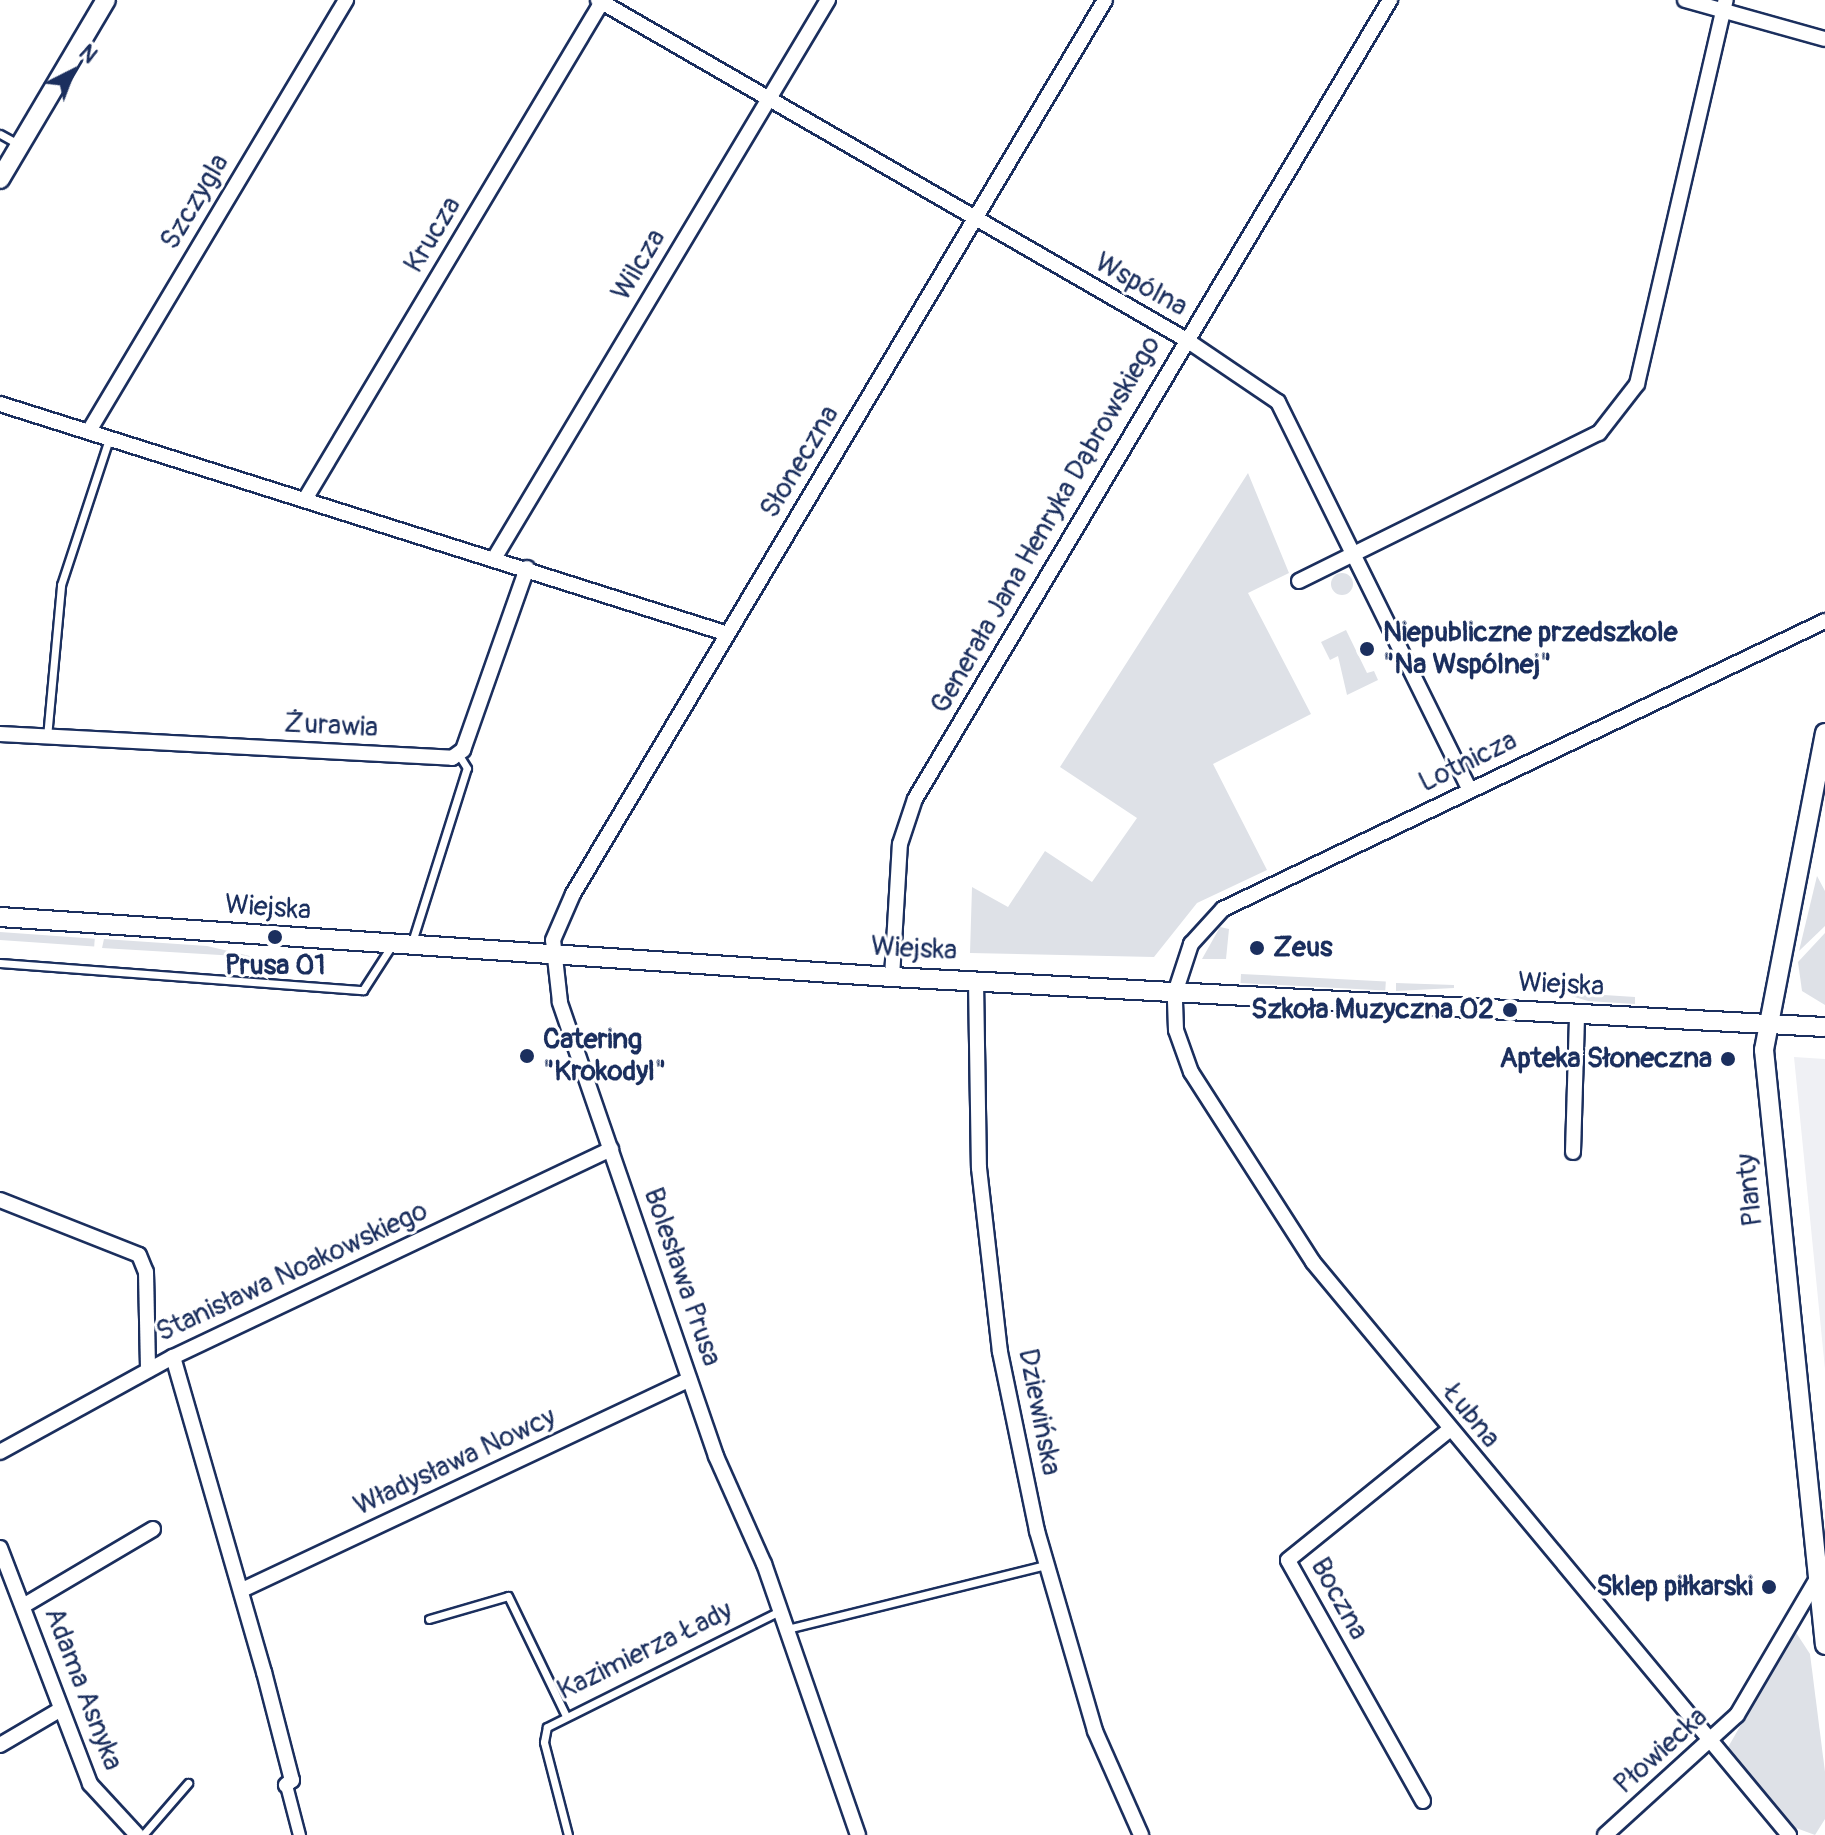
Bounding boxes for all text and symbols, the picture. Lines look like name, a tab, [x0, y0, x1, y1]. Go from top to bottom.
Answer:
north arrow	[32, 32, 112, 112]
text: N	[73, 39, 103, 70]
street label: Szczygla	[153, 148, 237, 256]
street label: Krucza	[397, 191, 469, 279]
street label: Wilcza	[605, 223, 673, 307]
street label: Wspólna	[1089, 246, 1193, 324]
street label: Generała Jana Henryka Dąbrowskiego	[924, 330, 1168, 720]
street label: Słoneczna	[753, 400, 847, 524]
place label: Niepubliczne przedszkole "Na Wspólnej"	[1383, 616, 1678, 682]
marker: Niepubliczne przedszkole "Na Wspólnej"	[1358, 640, 1376, 658]
street label: Żurawia	[283, 707, 379, 745]
street label: Lotnicza	[1414, 724, 1522, 800]
street label: Wiejska	[224, 888, 312, 928]
marker: Prusa 01	[266, 928, 284, 946]
street label: Wiejska	[870, 930, 958, 968]
place label: Zeus	[1273, 931, 1332, 965]
marker: Zeus	[1248, 939, 1266, 957]
place label: Prusa 01	[225, 949, 325, 983]
street label: Wiejska	[1517, 966, 1605, 1004]
place label: Szkoła Muzyczna 02	[1251, 993, 1494, 1027]
marker: Szkoła Muzyczna 02	[1501, 1001, 1519, 1019]
place label: Catering "Krokodyl"	[543, 1023, 666, 1089]
place label: Apteka Słoneczna	[1499, 1042, 1712, 1076]
marker: Catering "Krokodyl"	[518, 1047, 536, 1065]
marker: Apteka Słoneczna	[1719, 1050, 1737, 1068]
street label: Planty	[1729, 1152, 1771, 1228]
street label: Bolesława Prusa	[636, 1183, 728, 1371]
street label: Stanisława Noakowskiego	[151, 1194, 433, 1350]
street label: Dziewińska	[1010, 1346, 1068, 1478]
street label: Łubna	[1435, 1377, 1507, 1455]
street label: Władysława Nowcy	[349, 1401, 561, 1523]
street label: Boczna	[1303, 1552, 1375, 1646]
place label: Sklep piłkarski	[1596, 1570, 1753, 1604]
marker: Sklep piłkarski	[1760, 1578, 1778, 1596]
street label: Kazimierza Łady	[552, 1594, 738, 1708]
street label: Adama Asnyka	[37, 1603, 129, 1775]
street label: Płowiecka	[1607, 1700, 1715, 1802]

